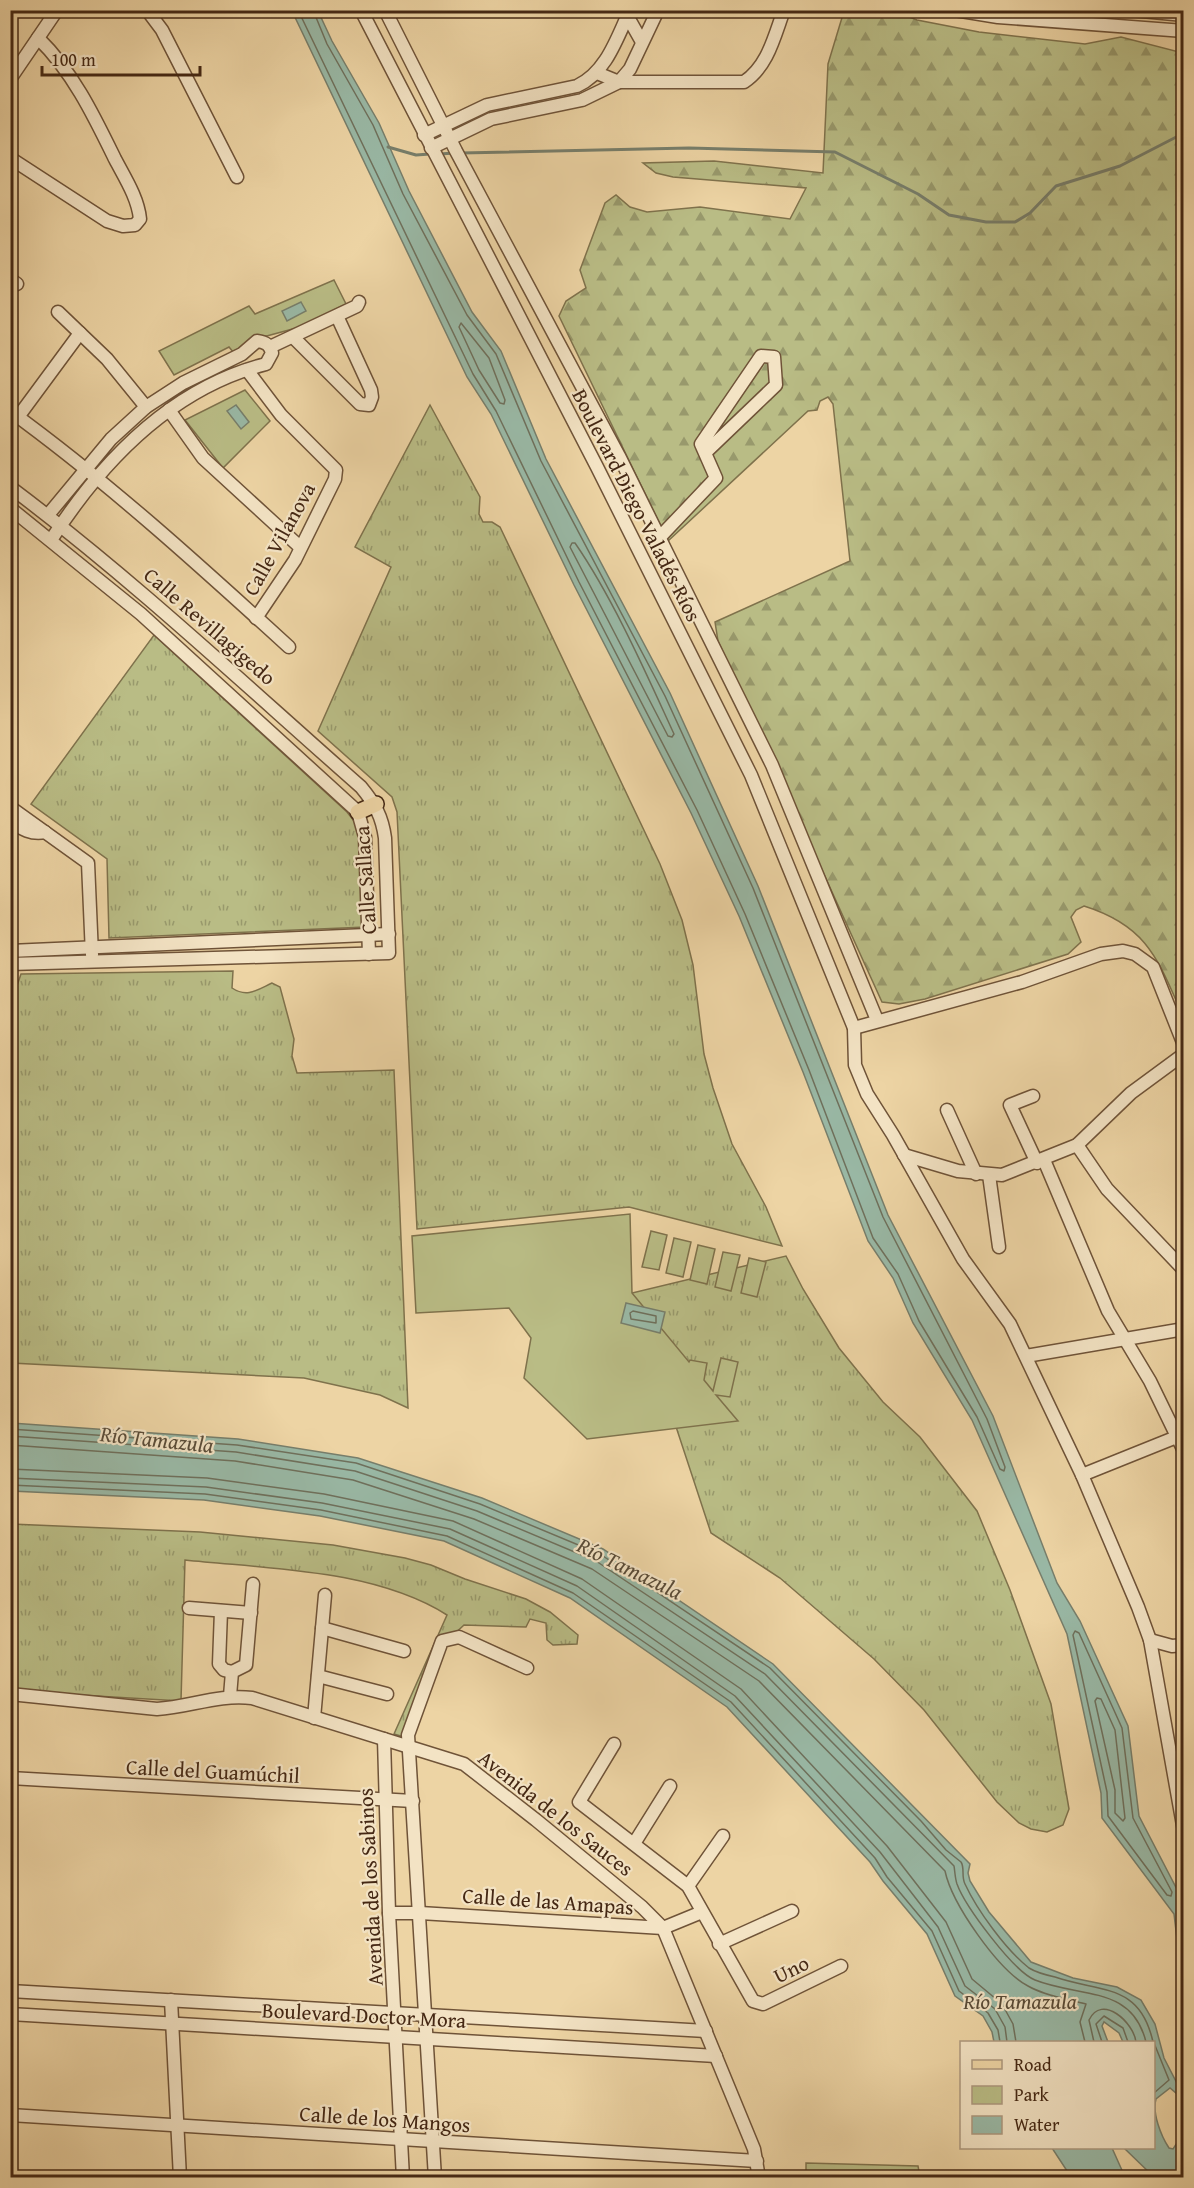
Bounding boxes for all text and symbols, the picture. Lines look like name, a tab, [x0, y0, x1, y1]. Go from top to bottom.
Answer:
scale bar	[42, 39, 200, 77]
text: 100 m	[51, 46, 96, 73]
street label: Boulevard Diego Valadés Ríos	[565, 383, 709, 627]
street label: Calle Vilanova	[235, 477, 323, 601]
street label: Calle Revillagigedo	[137, 560, 283, 692]
street label: Calle Sallaca	[346, 825, 384, 935]
water label: Río Tamazula	[98, 1417, 215, 1461]
water label: Río Tamazula	[571, 1528, 688, 1607]
street label: Avenida de los Sauces	[472, 1743, 640, 1883]
street label: Calle del Guamúchil	[125, 1751, 301, 1791]
street label: Avenida de los Sabinos	[349, 1787, 391, 1987]
street label: Calle de las Amapas	[461, 1880, 635, 1922]
street label: Uno	[768, 1947, 814, 1991]
water label: Río Tamazula	[962, 1985, 1077, 2017]
street label: Boulevard Doctor Mora	[261, 1994, 467, 2036]
legend	[960, 2041, 1155, 2149]
text: Road	[1014, 2051, 1052, 2078]
text: Park	[1014, 2081, 1050, 2108]
street label: Calle de los Mangos	[298, 2098, 472, 2140]
text: Water	[1014, 2111, 1060, 2138]

